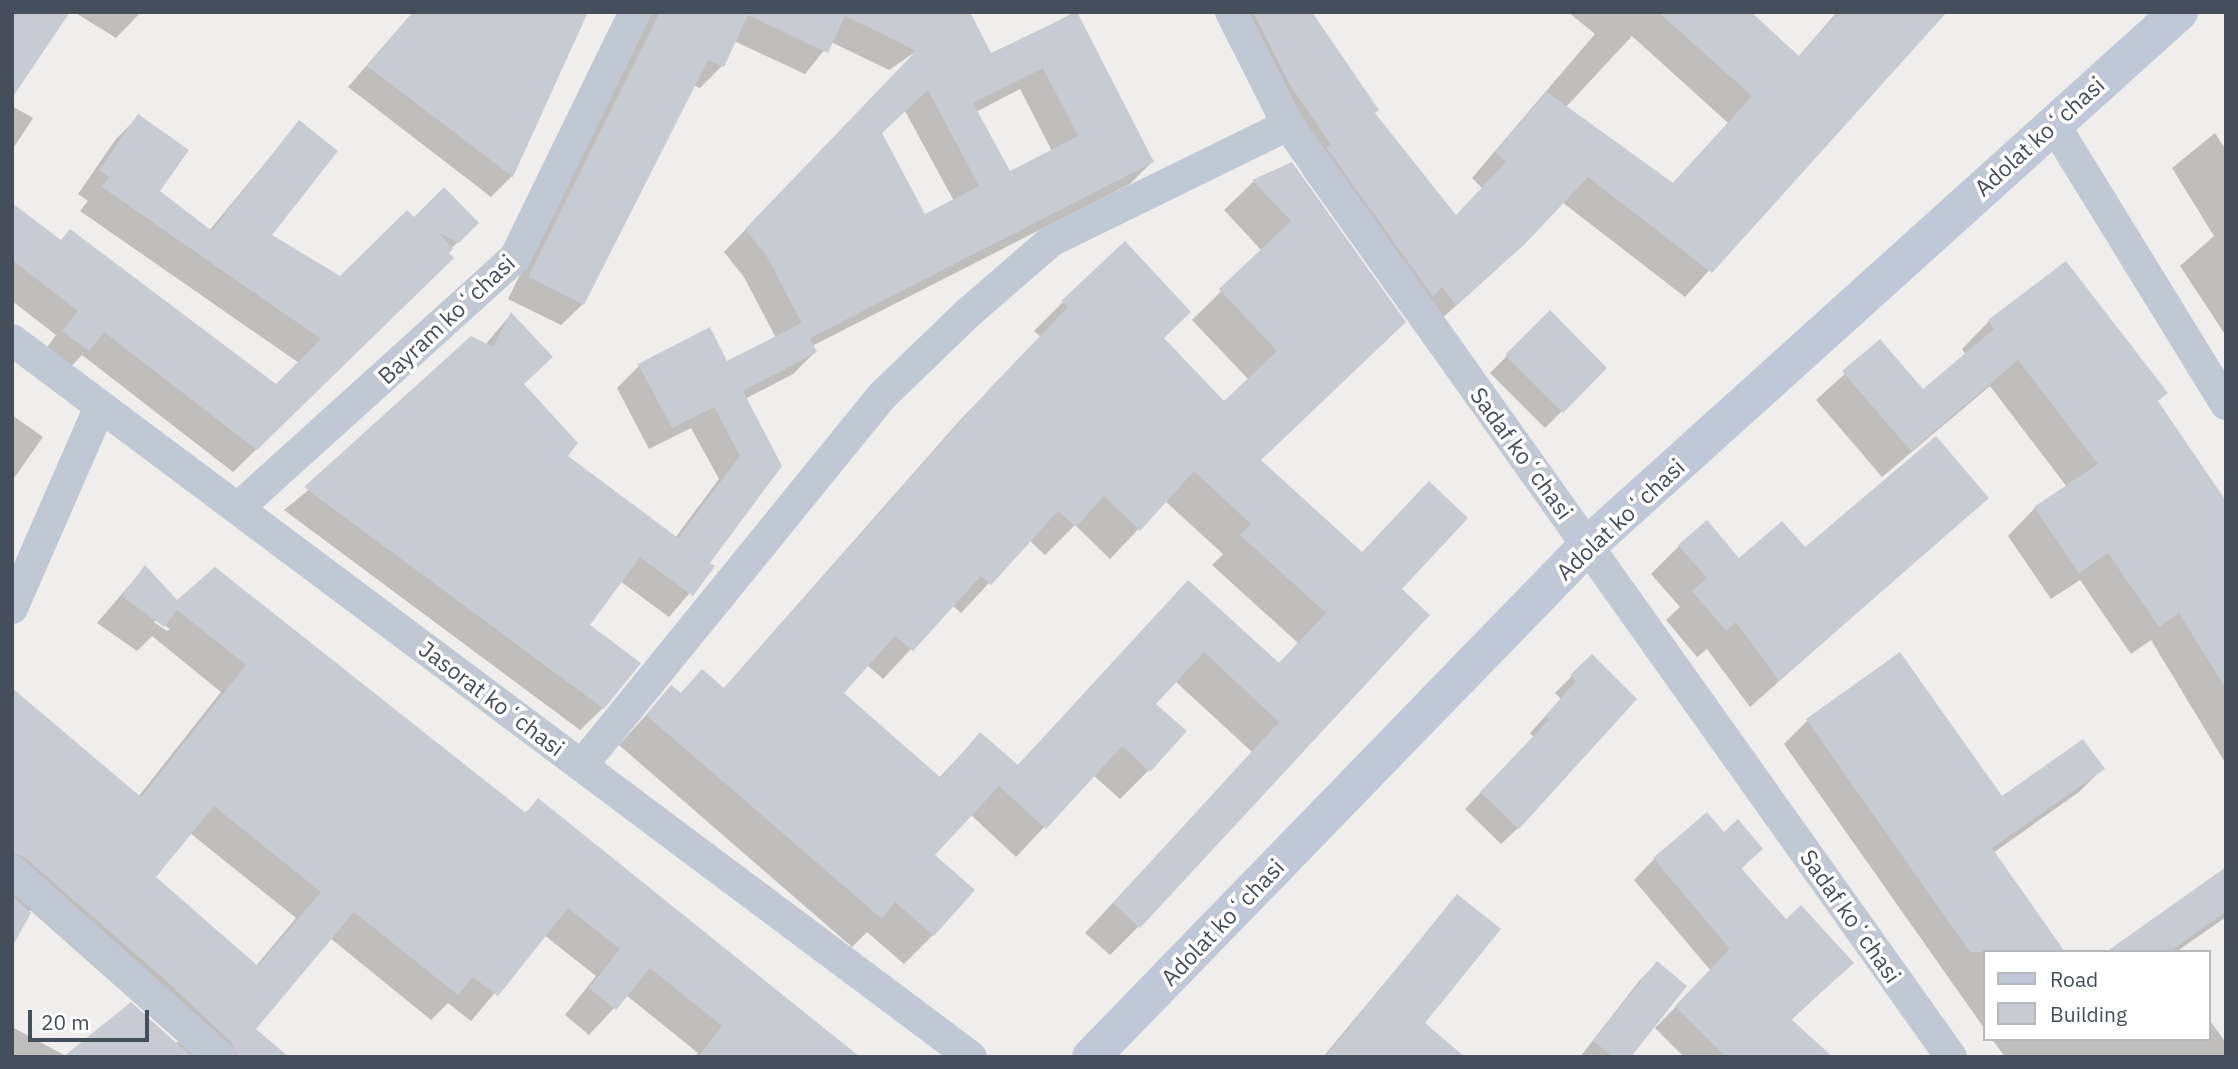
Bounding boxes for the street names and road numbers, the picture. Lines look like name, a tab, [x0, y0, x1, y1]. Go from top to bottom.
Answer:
street label: Adolat koʻchasi	[1968, 70, 2110, 202]
street label: Bayram koʻchasi	[372, 249, 520, 389]
street label: Sadaf koʻchasi	[1465, 382, 1579, 524]
street label: Adolat koʻchasi	[1550, 453, 1690, 585]
street label: Jasorat koʻchasi	[414, 634, 570, 762]
street label: Sadaf koʻchasi	[1795, 844, 1907, 988]
street label: Adolat koʻchasi	[1155, 853, 1289, 991]

